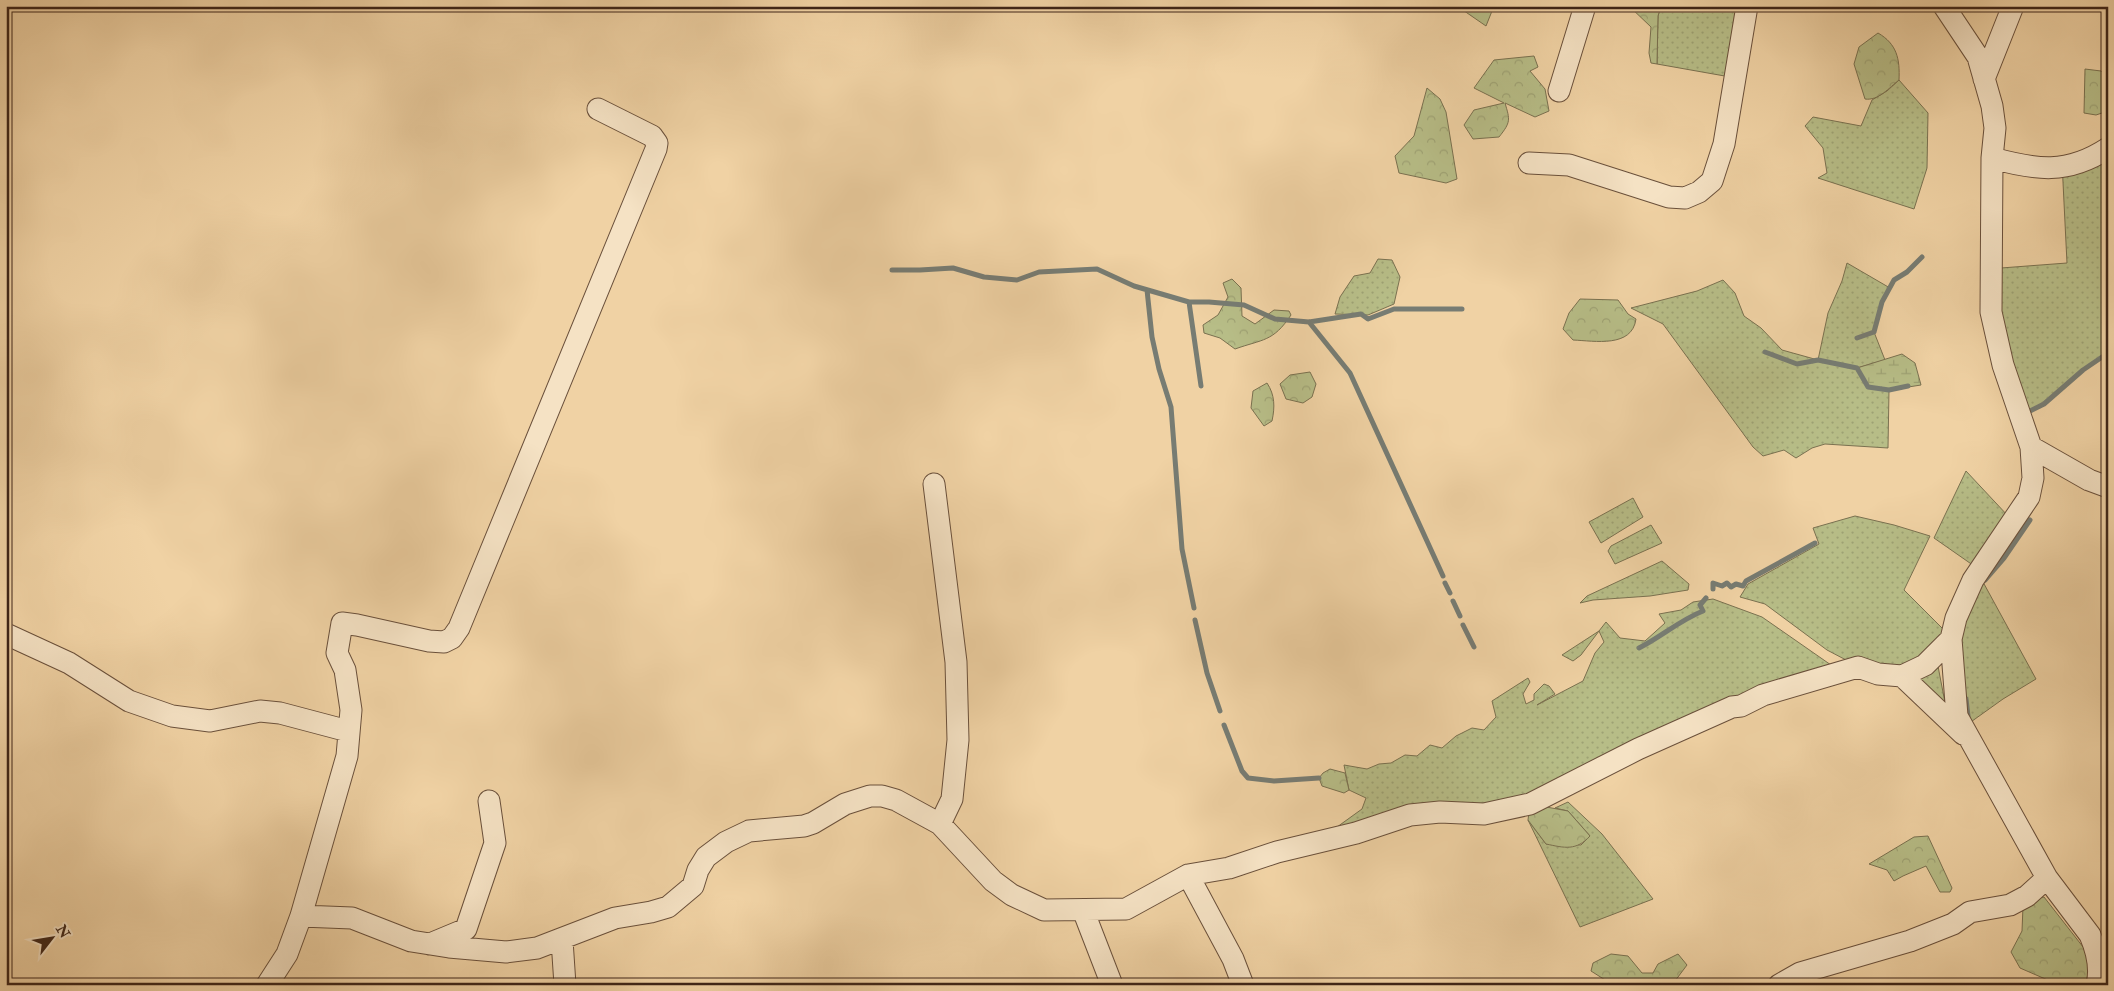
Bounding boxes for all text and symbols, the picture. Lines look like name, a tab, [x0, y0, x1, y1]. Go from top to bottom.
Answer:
north arrow	[28, 914, 78, 964]
text: N	[52, 921, 73, 942]

